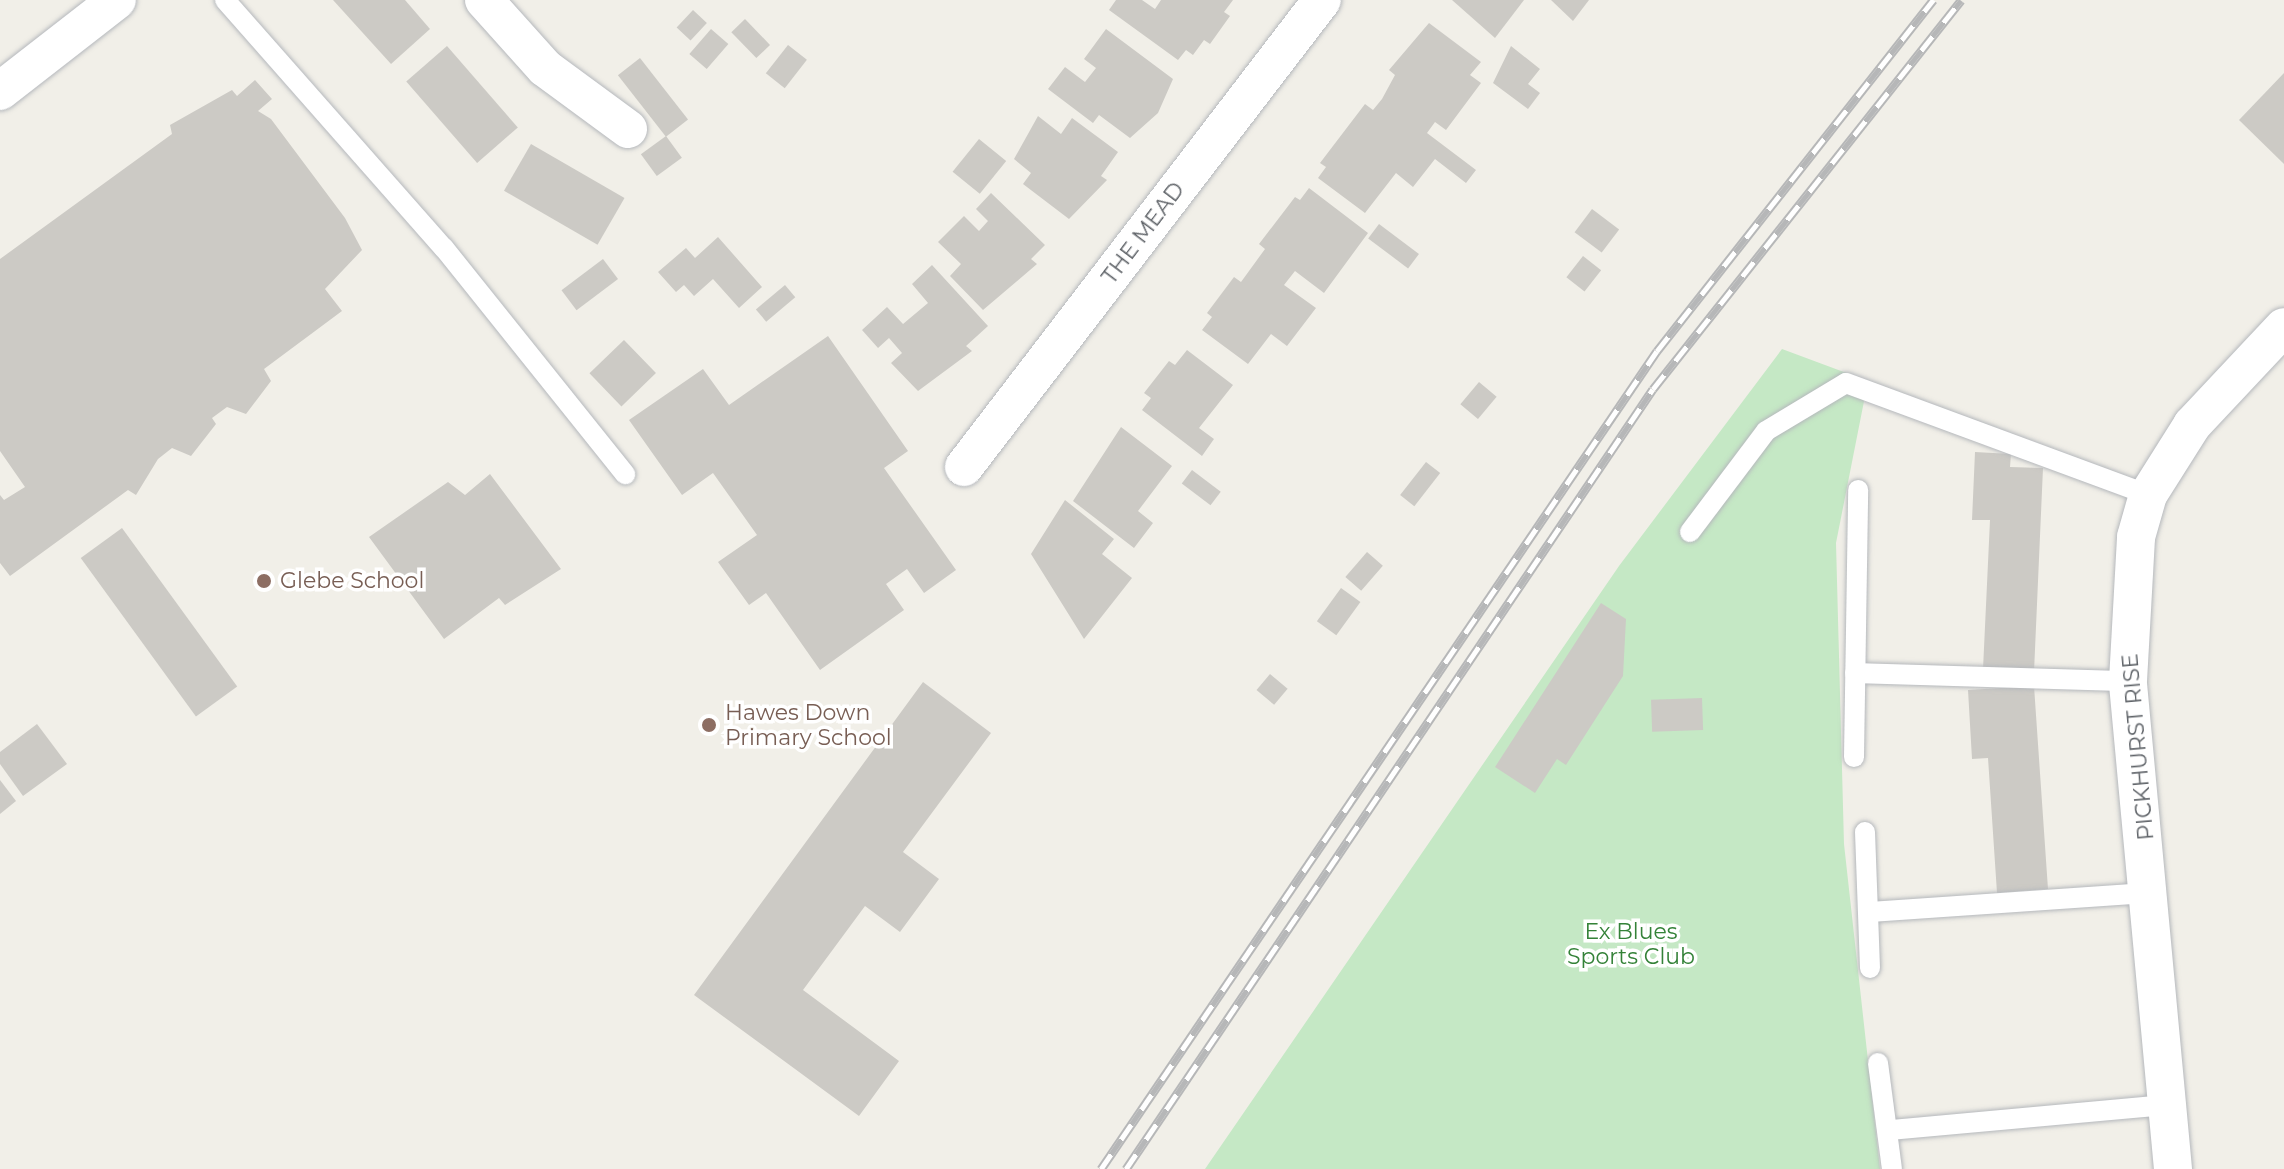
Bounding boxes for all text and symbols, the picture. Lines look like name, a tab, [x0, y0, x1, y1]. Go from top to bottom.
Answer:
street label: THE MEAD	[1096, 177, 1190, 289]
place label: Glebe School	[280, 568, 424, 594]
marker: Glebe School	[255, 572, 273, 590]
street label: PICKHURST RISE	[2117, 653, 2159, 841]
place label: Hawes Down Primary School	[725, 699, 892, 750]
marker: Hawes Down Primary School	[700, 716, 718, 734]
park label: Ex Blues Sports Club	[1567, 918, 1695, 970]

